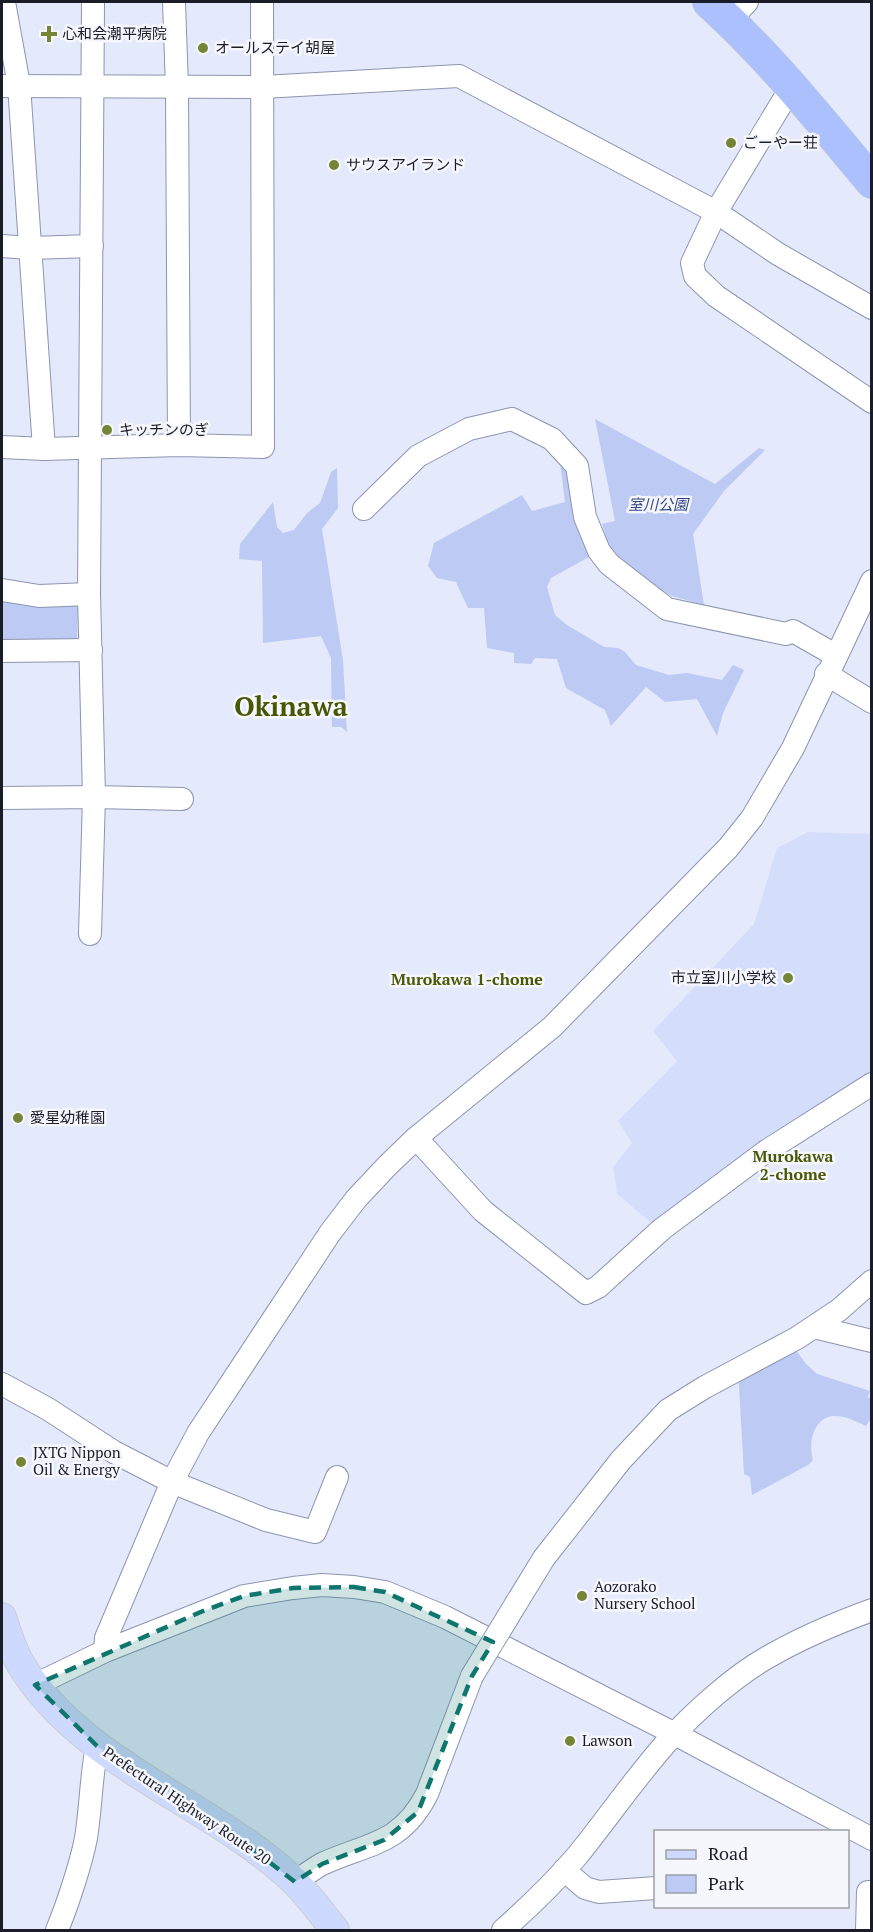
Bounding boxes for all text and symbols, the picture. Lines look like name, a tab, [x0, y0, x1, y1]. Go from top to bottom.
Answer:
place label: 心和会潮平病院	[62, 23, 167, 43]
marker: 心和会潮平病院	[40, 25, 58, 43]
place label: オールステイ胡屋	[215, 37, 335, 57]
marker: オールステイ胡屋	[196, 41, 210, 55]
place label: ごーやー荘	[743, 132, 818, 152]
marker: ごーやー荘	[724, 136, 738, 150]
place label: サウスアイランド	[346, 154, 465, 174]
marker: サウスアイランド	[327, 158, 341, 172]
place label: キッチンのぎ	[119, 419, 209, 439]
marker: キッチンのぎ	[100, 423, 114, 437]
park label: 室川公園	[628, 494, 690, 514]
district label: Okinawa	[234, 688, 348, 724]
place label: 市立室川小学校	[671, 967, 776, 987]
district label: Murokawa 1-chome	[391, 968, 543, 990]
marker: 市立室川小学校	[781, 971, 795, 985]
place label: 愛星幼稚園	[30, 1107, 105, 1127]
marker: 愛星幼稚園	[11, 1111, 25, 1125]
district label: Murokawa 2-chome	[753, 1145, 834, 1185]
place label: JXTG Nippon Oil & Energy	[33, 1442, 121, 1479]
marker: JXTG Nippon Oil & Energy	[14, 1455, 28, 1469]
place label: Aozorako Nursery School	[594, 1576, 696, 1613]
marker: Aozorako Nursery School	[575, 1589, 589, 1603]
place label: Lawson	[582, 1730, 633, 1750]
marker: Lawson	[563, 1734, 577, 1748]
street label: Prefectural Highway Route 20	[100, 1742, 275, 1869]
legend	[654, 1830, 849, 1908]
text: Road	[708, 1841, 748, 1865]
text: Park	[708, 1871, 745, 1895]

